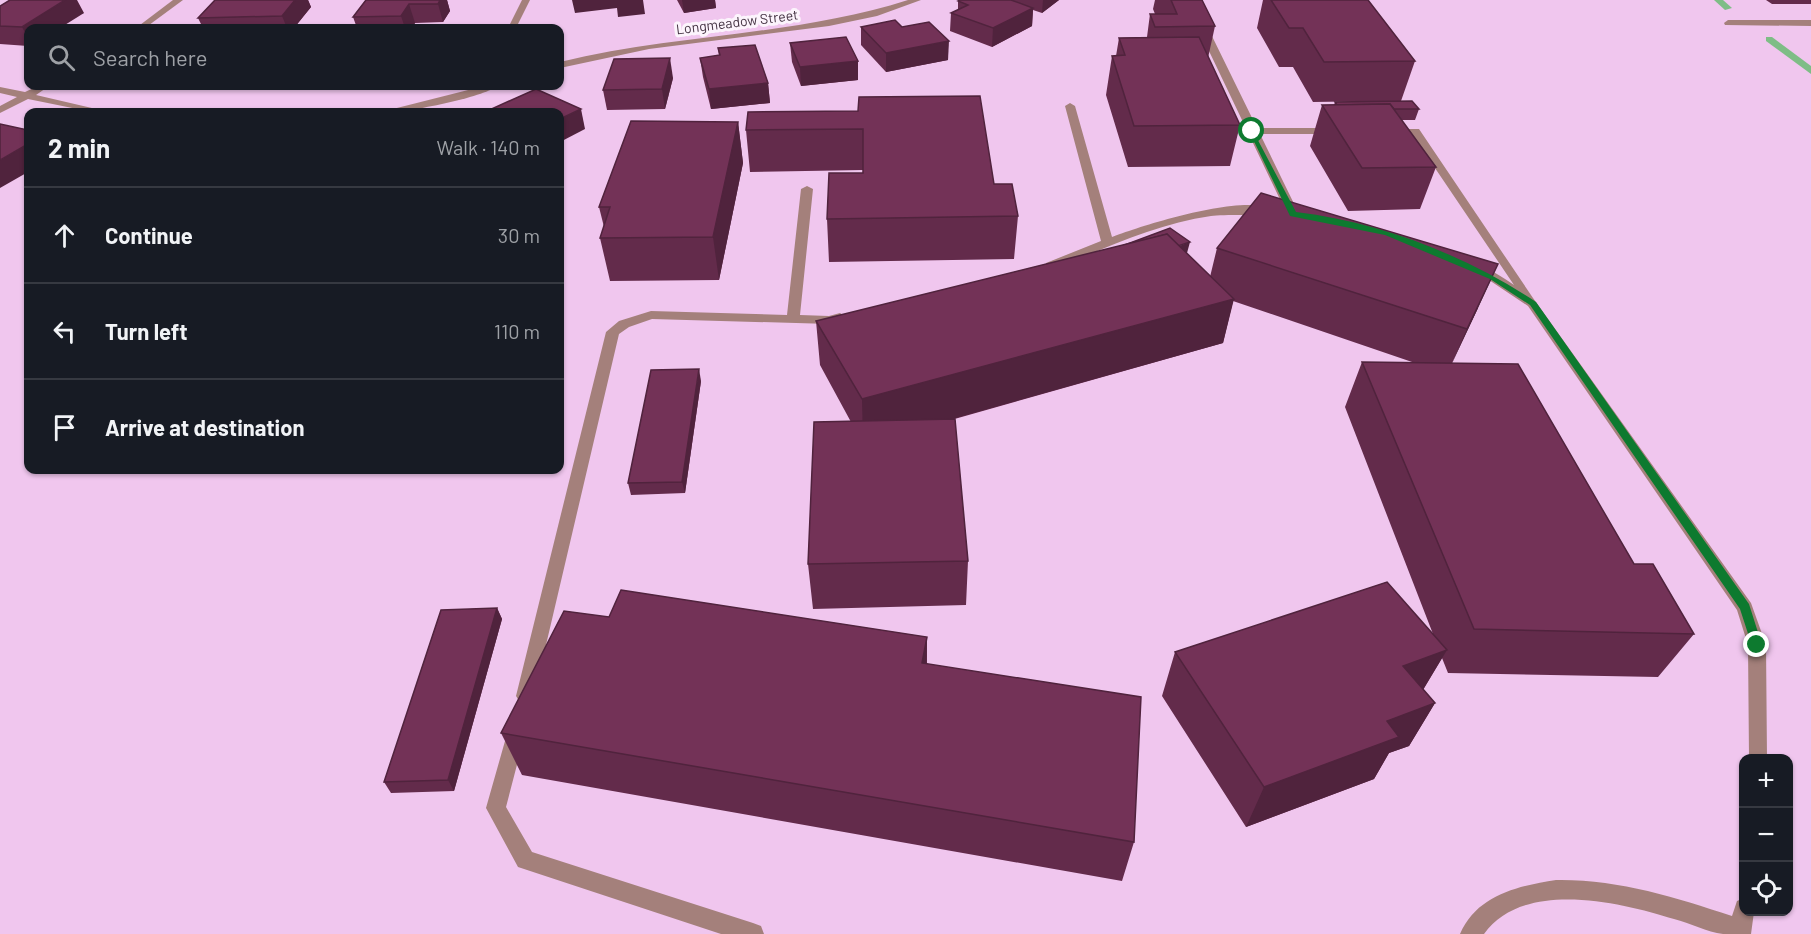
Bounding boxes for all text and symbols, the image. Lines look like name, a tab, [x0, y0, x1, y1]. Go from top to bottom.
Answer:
street label: Longmeadow Street	[675, 6, 799, 37]
search box	[24, 24, 564, 90]
icon: search	[45, 41, 78, 74]
text: Search here	[93, 44, 207, 70]
route start	[1238, 117, 1264, 143]
text: 2 min	[48, 132, 110, 163]
text: Walk · 140 m	[436, 135, 540, 159]
icon: ahead	[48, 219, 81, 252]
text: Continue	[105, 222, 193, 248]
text: 30 m	[498, 223, 540, 247]
icon: left	[48, 315, 81, 348]
text: Turn left	[105, 318, 188, 344]
text: 110 m	[494, 319, 540, 343]
icon: arrive	[48, 411, 81, 444]
text: Arrive at destination	[105, 414, 304, 440]
route end	[1743, 631, 1769, 657]
map controls	[1739, 754, 1793, 916]
button: +	[1739, 754, 1793, 808]
button: −	[1739, 808, 1793, 862]
button: locate	[1739, 862, 1793, 916]

